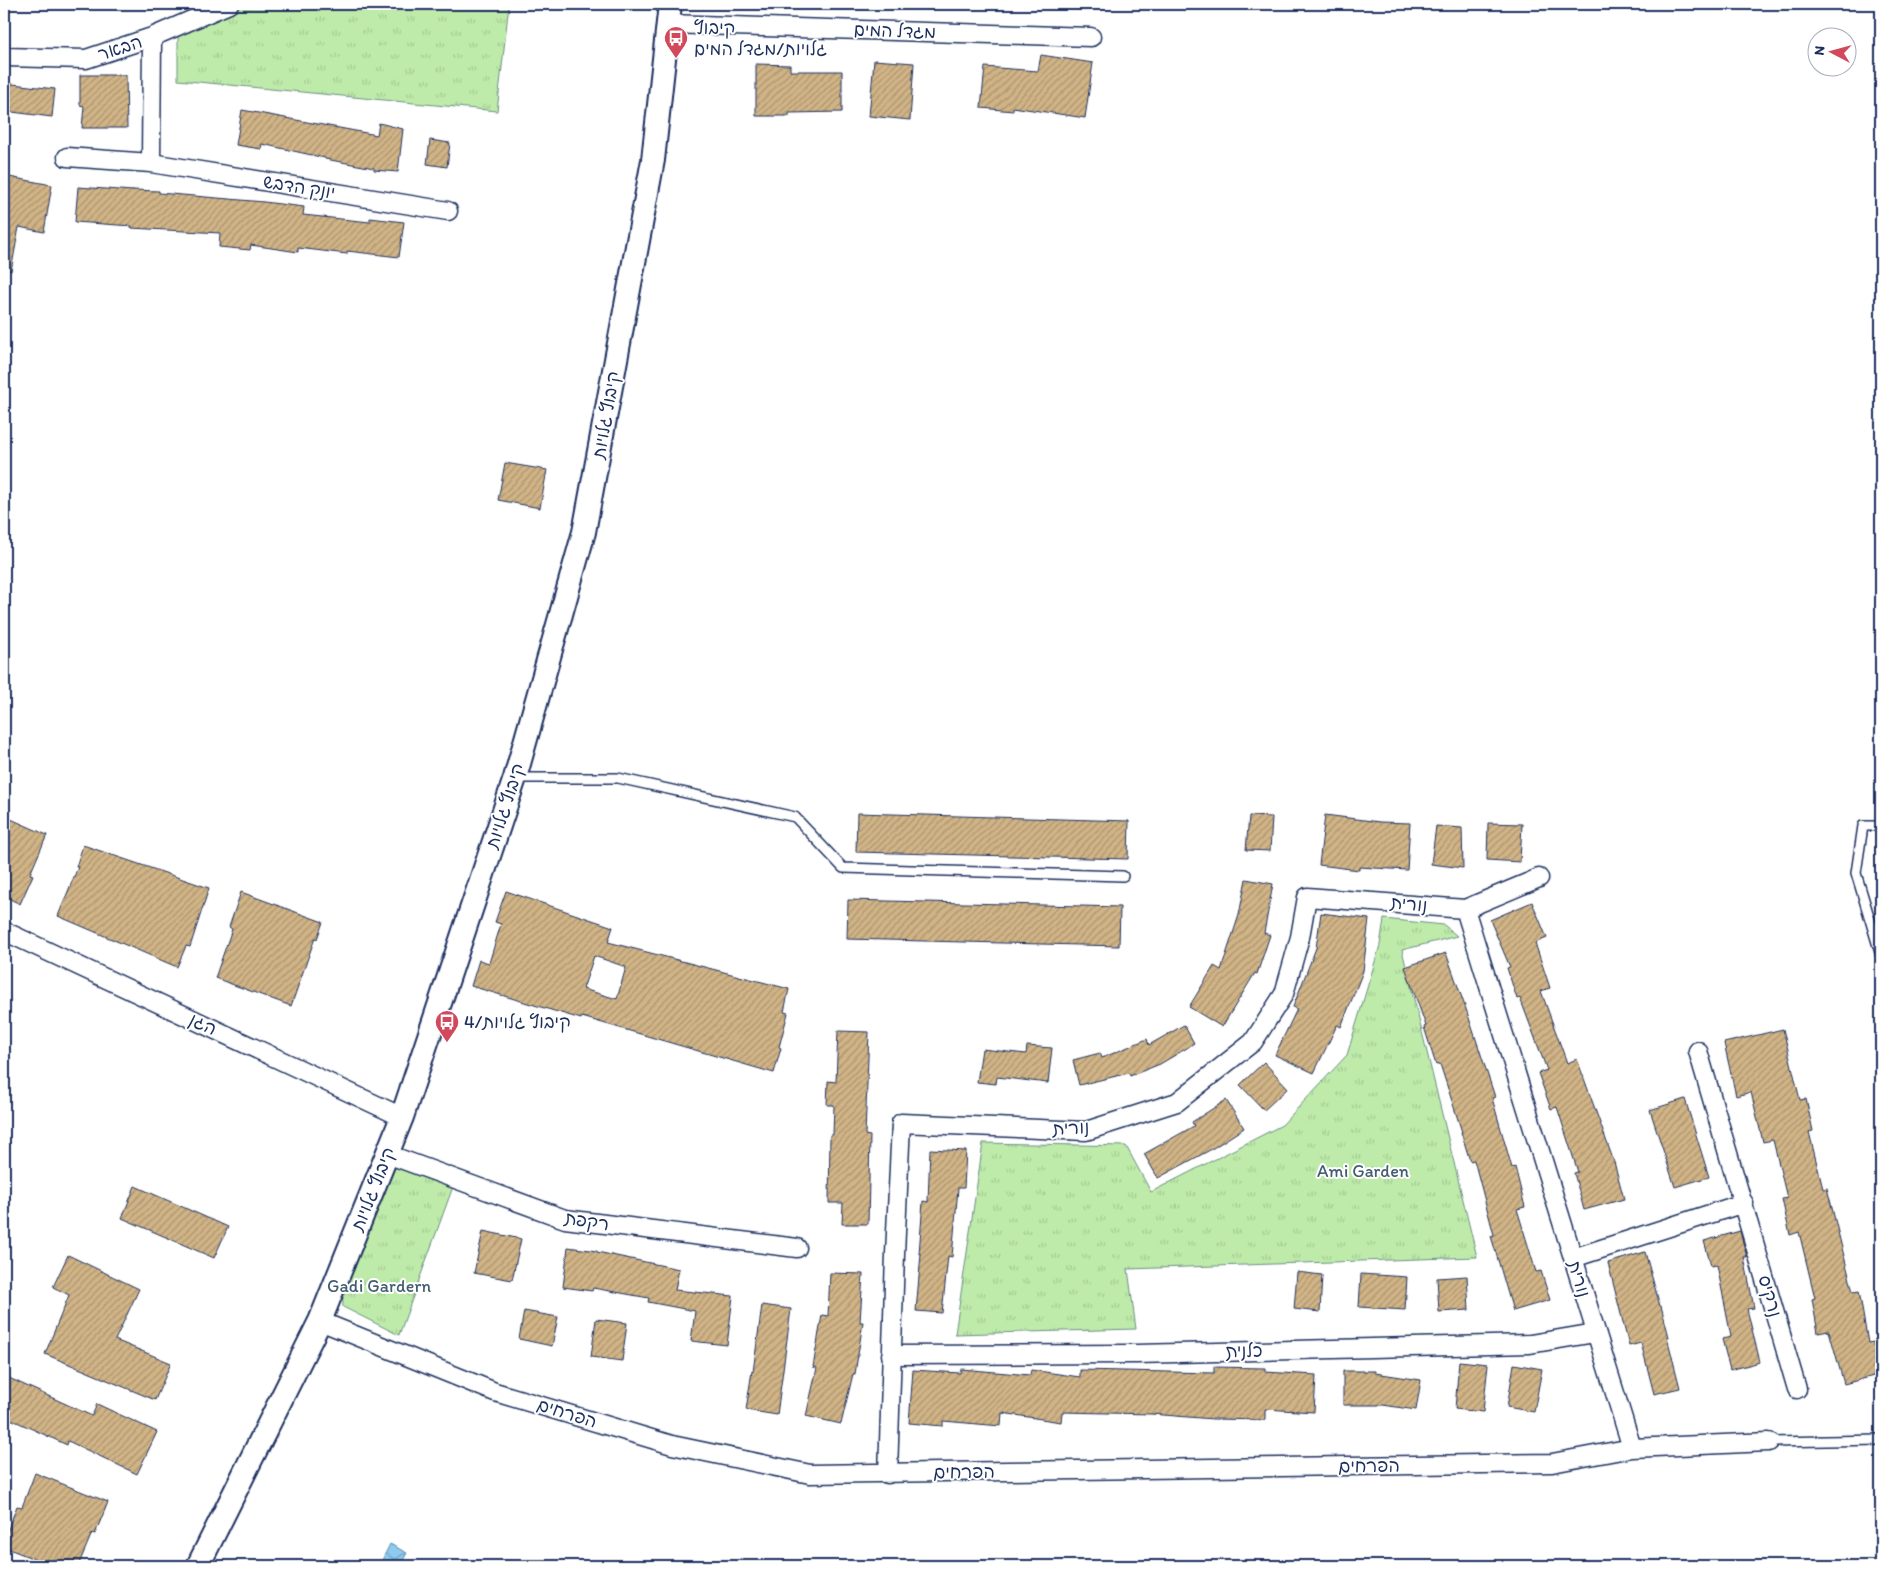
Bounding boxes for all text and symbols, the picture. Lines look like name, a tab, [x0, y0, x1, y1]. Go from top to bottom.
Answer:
place label: קיבוץ גלויות/מגדל המים	[694, 17, 827, 60]
street label: מגדל המים	[853, 19, 937, 43]
bus stop icon: קיבוץ גלויות/מגדל המים	[663, 25, 689, 59]
north arrow	[1808, 28, 1858, 78]
street label: הבאר	[95, 30, 145, 66]
text: N	[1811, 45, 1829, 56]
street label: יונק הדבש	[261, 170, 337, 204]
street label: קיבוץ גלויות	[587, 370, 625, 461]
street label: קיבוץ גלויות	[481, 761, 529, 852]
street label: נורית	[1389, 891, 1428, 917]
street label: הגן	[186, 1008, 220, 1040]
bus stop icon: קיבוץ גלויות/4	[434, 1009, 460, 1043]
place label: קיבוץ גלויות/4	[464, 1011, 571, 1033]
street label: נורית	[1051, 1116, 1090, 1140]
street label: קיבוץ גלויות	[346, 1144, 400, 1235]
park label: Ami Garden	[1317, 1160, 1409, 1182]
street label: רקפת	[562, 1206, 611, 1235]
street label: נורית	[1563, 1257, 1595, 1300]
street label: נרקיס	[1754, 1272, 1786, 1320]
park label: Gadi Gardern	[327, 1275, 431, 1297]
street label: כלנית	[1225, 1340, 1263, 1362]
street label: הפרחים	[534, 1393, 600, 1433]
street label: הפרחים	[1338, 1454, 1400, 1478]
street label: הפרחים	[933, 1460, 995, 1484]

